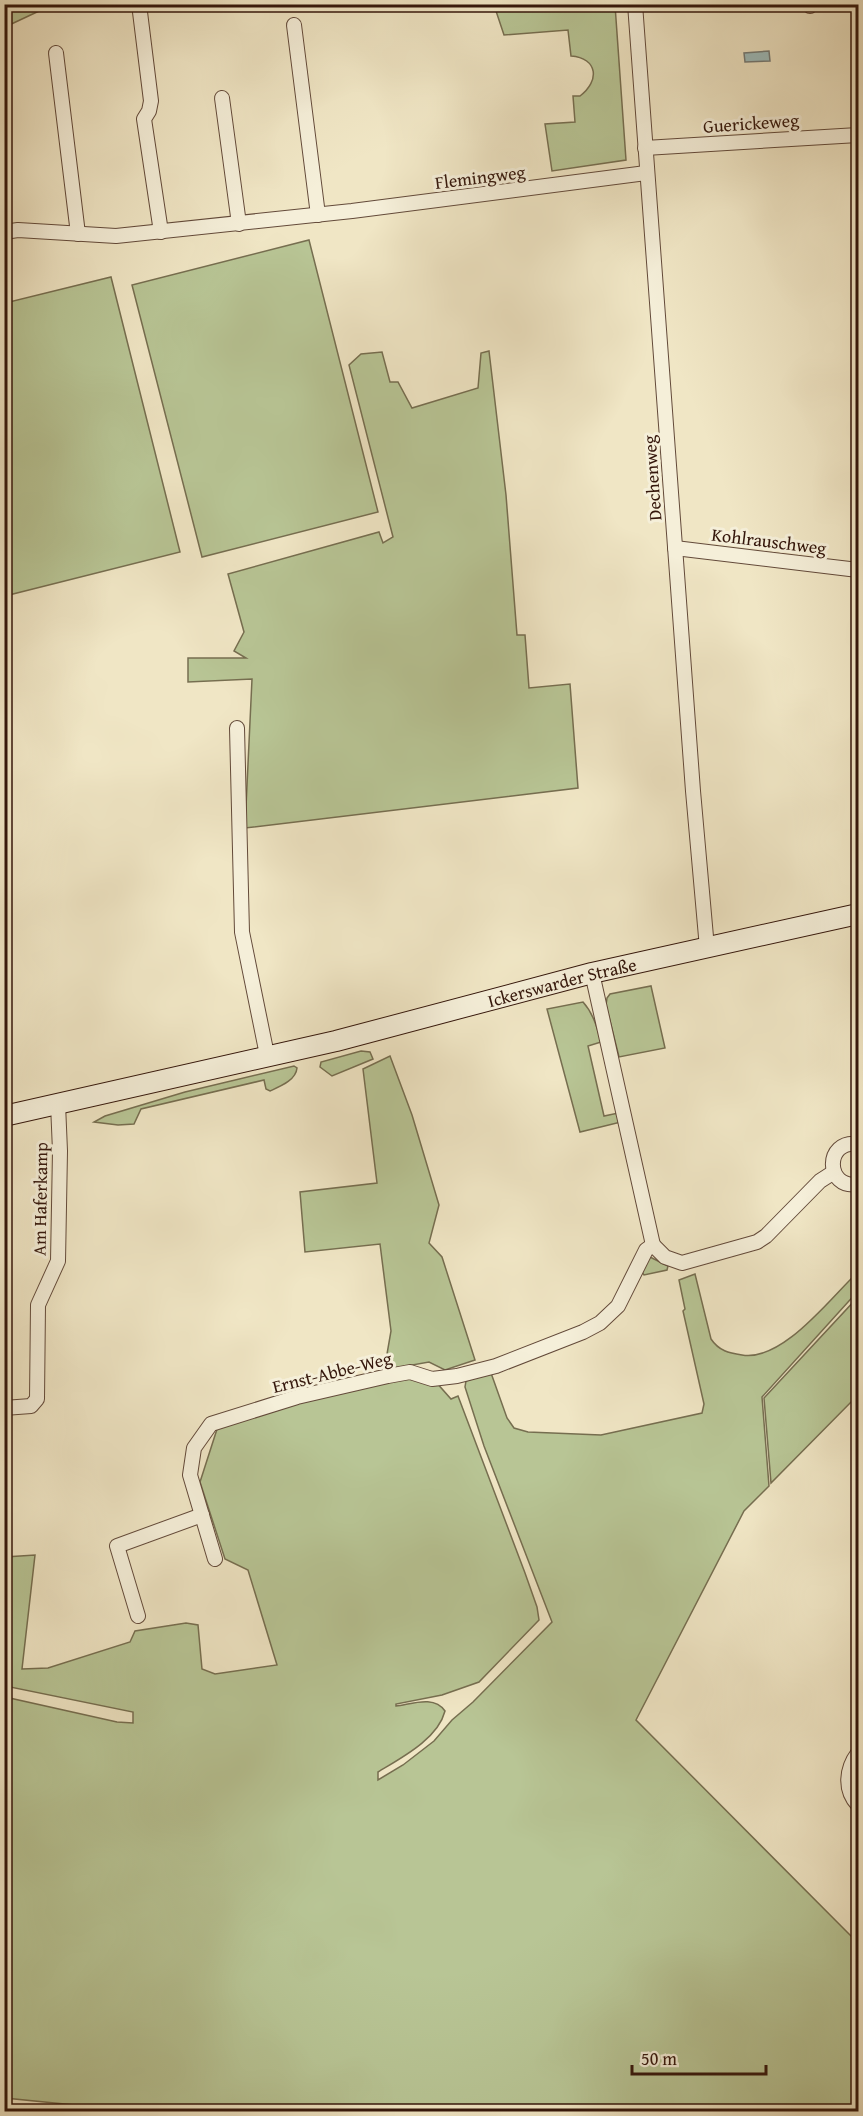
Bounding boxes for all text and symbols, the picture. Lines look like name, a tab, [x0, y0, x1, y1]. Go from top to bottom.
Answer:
street label: Guerickeweg	[702, 106, 800, 140]
street label: Flemingweg	[433, 158, 527, 196]
street label: Dechenweg	[636, 434, 668, 522]
street label: Kohlrauschweg	[710, 521, 828, 561]
street label: Ickerswarder Straße	[485, 950, 639, 1014]
street label: Am Haferkamp	[26, 1142, 54, 1256]
street label: Ernst-Abbe-Weg	[269, 1344, 395, 1400]
scale bar	[632, 2038, 766, 2076]
text: 50 m	[641, 2045, 677, 2072]

